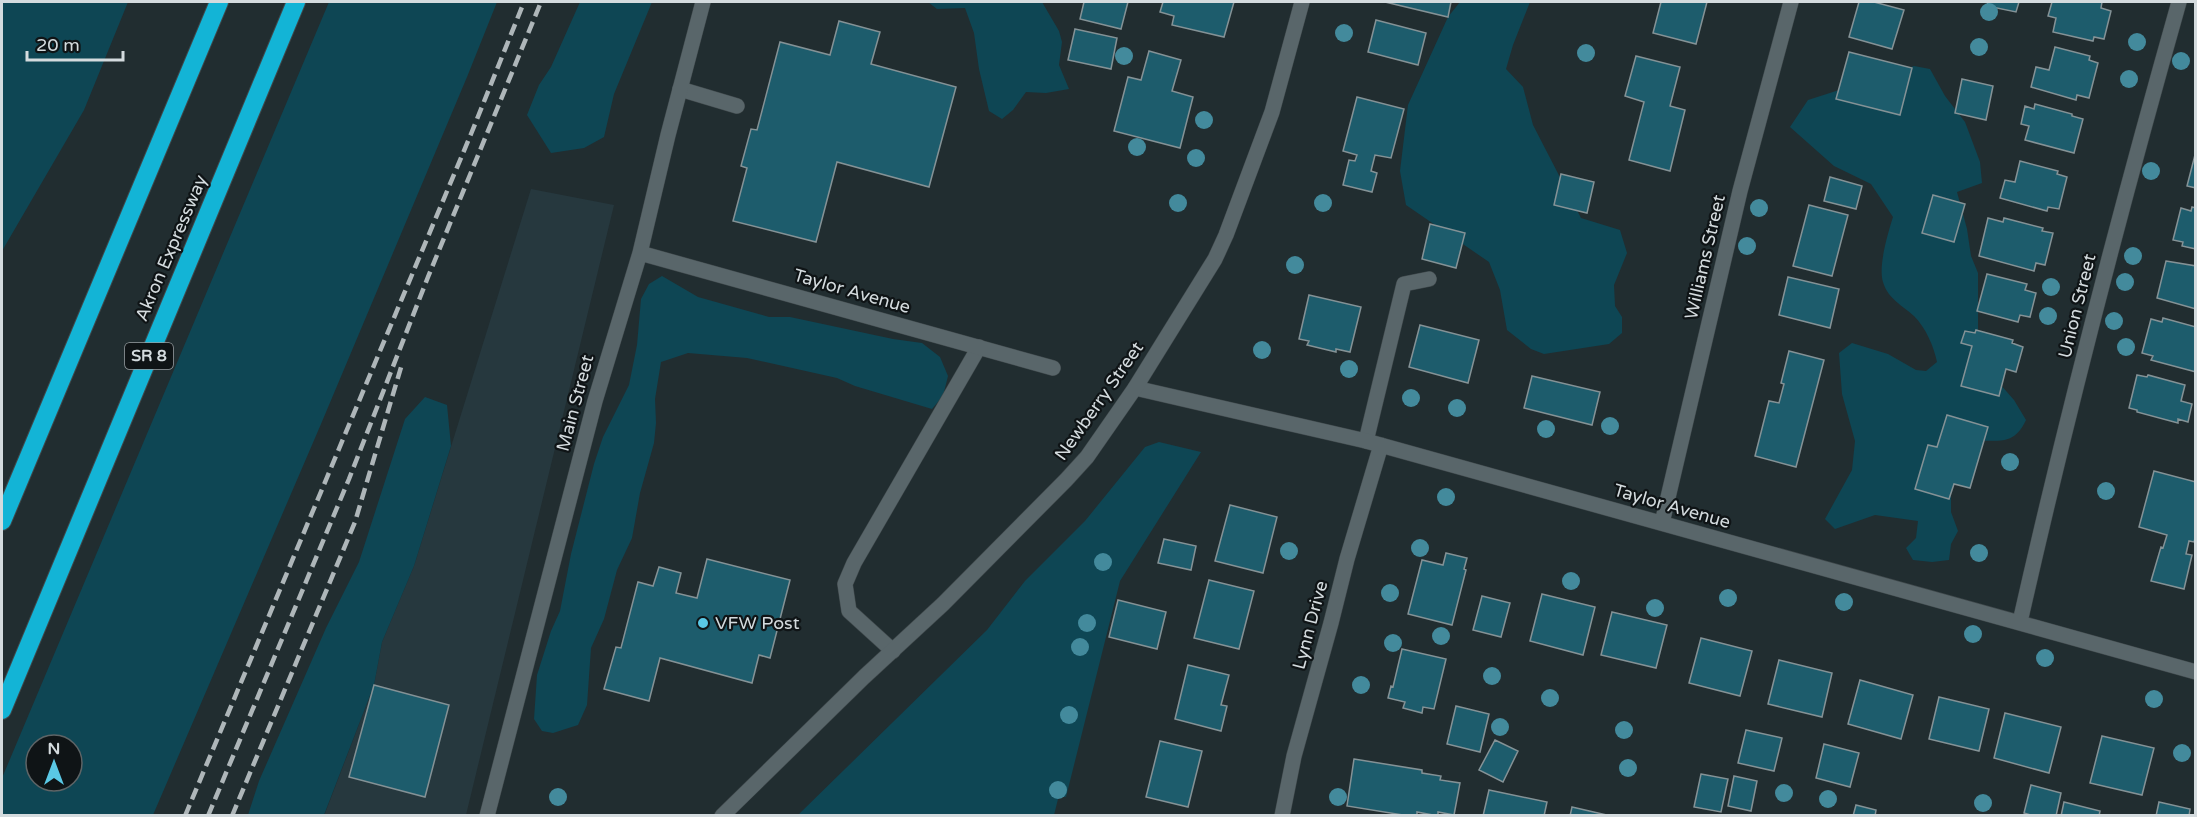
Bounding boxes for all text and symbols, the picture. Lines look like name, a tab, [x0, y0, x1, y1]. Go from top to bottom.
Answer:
scale bar	[27, 24, 123, 62]
text: 20 m	[36, 34, 80, 56]
street label: Akron Expressway	[130, 171, 212, 324]
street label: Williams Street	[1680, 192, 1730, 322]
street label: Union Street	[2053, 251, 2101, 360]
street label: Taylor Avenue	[791, 264, 913, 318]
street label: Newberry Street	[1050, 337, 1148, 465]
road number: SR 8	[125, 343, 173, 369]
street label: Main Street	[552, 352, 598, 454]
street label: Taylor Avenue	[1611, 479, 1733, 533]
street label: Lynn Drive	[1288, 578, 1332, 672]
place label: VFW Post	[715, 612, 800, 634]
marker: VFW Post	[696, 616, 710, 630]
north arrow	[24, 733, 84, 793]
text: N	[48, 739, 60, 759]

